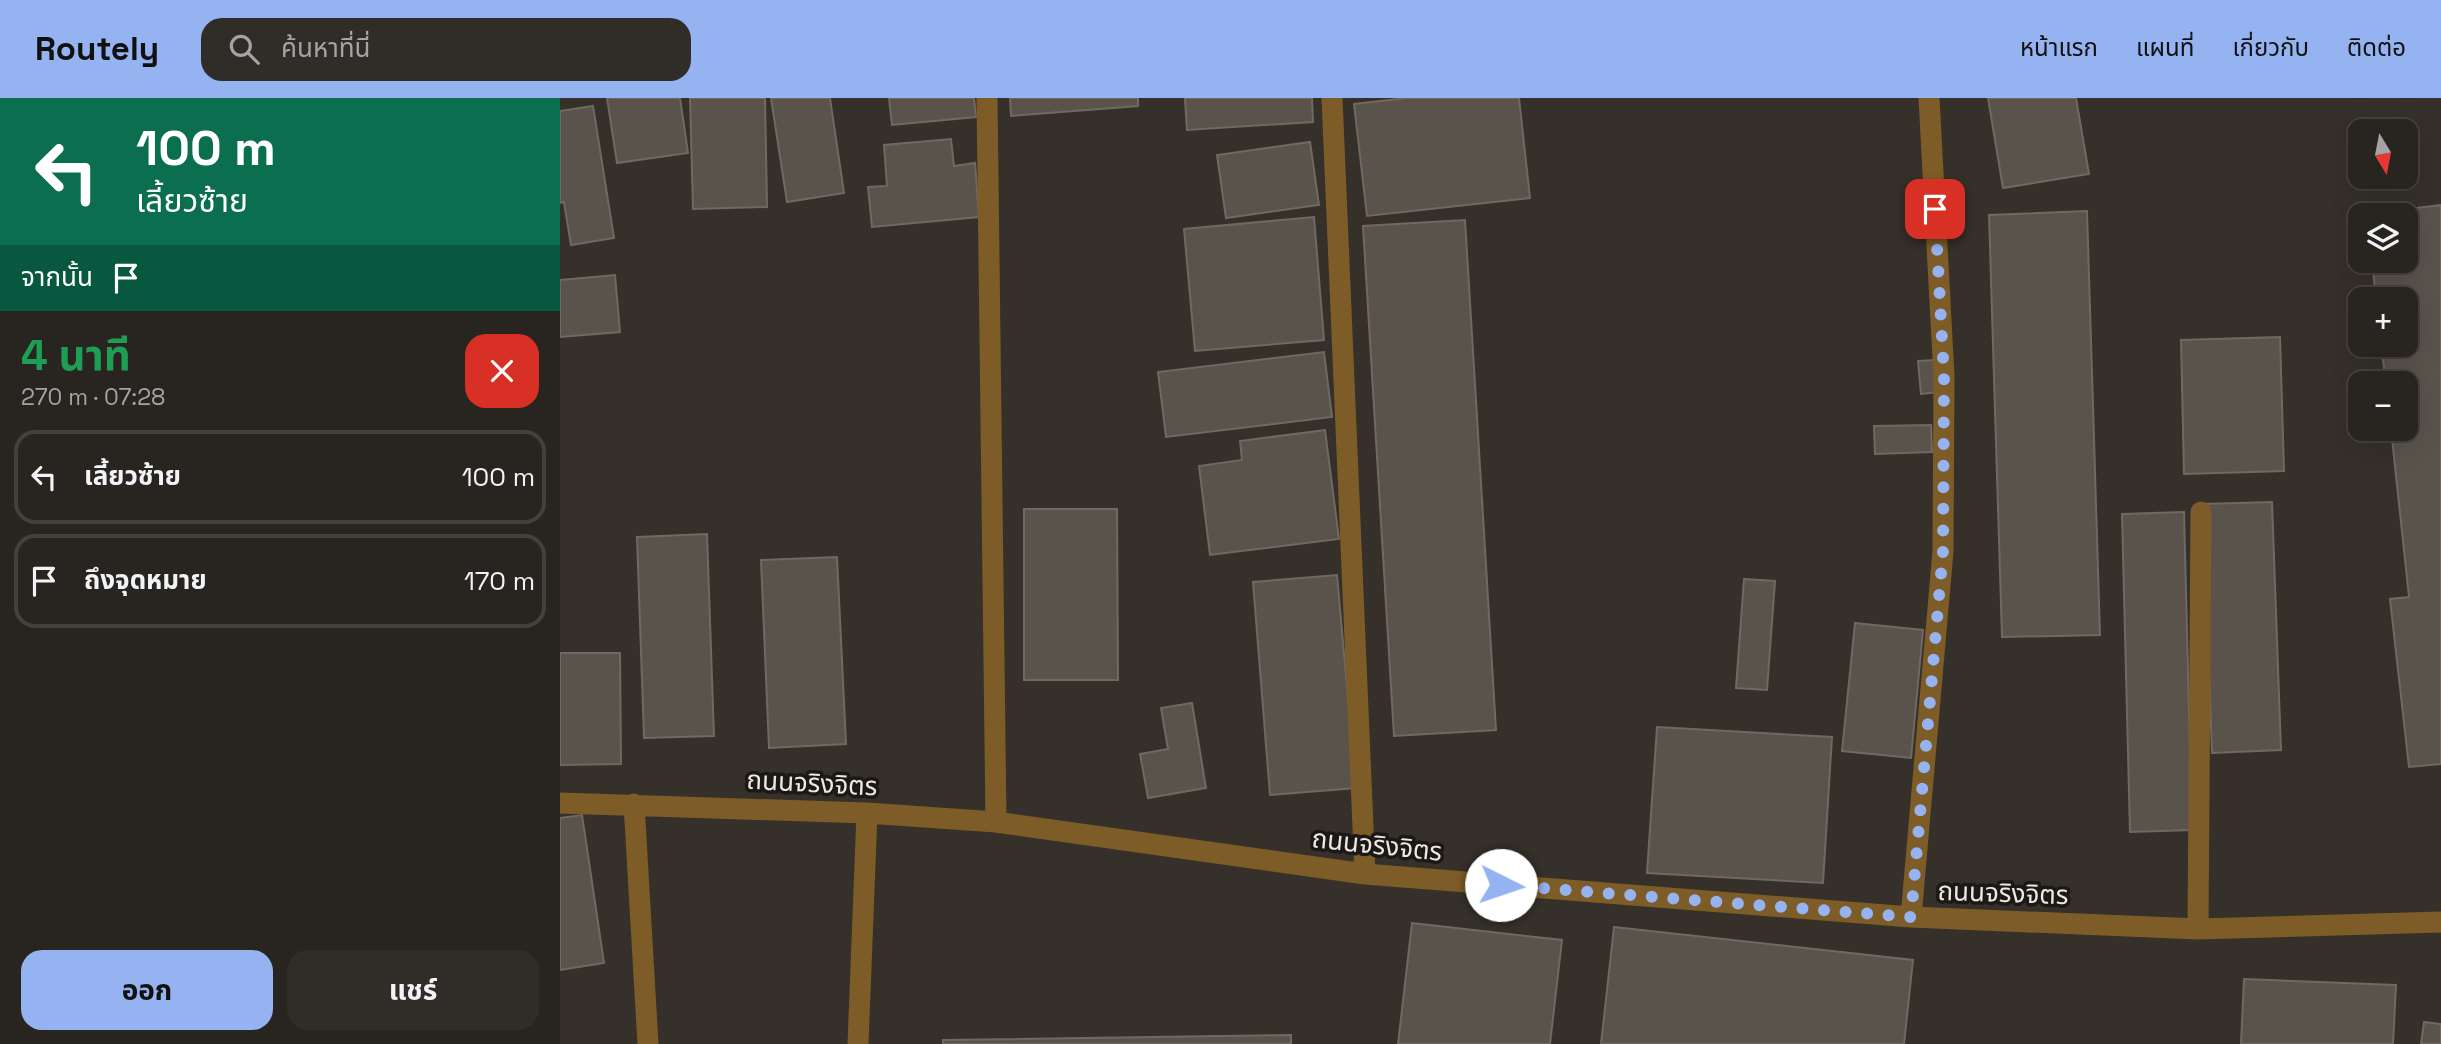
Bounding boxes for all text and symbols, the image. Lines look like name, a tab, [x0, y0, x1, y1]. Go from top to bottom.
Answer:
search box	[201, 18, 691, 81]
text: Routely	[35, 28, 159, 70]
icon: search	[225, 30, 263, 68]
text: ค้นหาที่นี่	[281, 31, 370, 65]
text: หน้าแรก	[2020, 32, 2098, 63]
text: แผนที่	[2136, 32, 2194, 63]
text: เกี่ยวกับ	[2232, 32, 2309, 63]
text: ติดต่อ	[2347, 32, 2406, 63]
text: 100 m	[136, 117, 276, 179]
north arrow	[2348, 119, 2418, 189]
map controls	[2348, 119, 2418, 441]
icon: left	[21, 126, 112, 217]
pin	[1905, 179, 1965, 239]
text: เลี้ยวซ้าย	[136, 181, 248, 221]
icon: arrive	[1916, 190, 1954, 228]
button: layers	[2348, 203, 2418, 273]
icon: arrive	[107, 259, 145, 297]
text: จากนั้น	[21, 260, 93, 294]
button: +	[2348, 287, 2418, 357]
text: 4 นาที	[21, 329, 131, 382]
button: close	[465, 334, 539, 408]
button: −	[2348, 371, 2418, 441]
text: 270 m · 07:28	[21, 382, 165, 412]
icon: left	[25, 458, 63, 496]
text: เลี้ยวซ้าย	[84, 459, 181, 493]
text: 100 m	[462, 460, 535, 494]
icon: arrive	[25, 562, 63, 600]
text: ถึงจุดหมาย	[84, 563, 207, 597]
text: 170 m	[464, 564, 535, 598]
street label: ถนนจริงจิตร	[746, 763, 878, 803]
street label: ถนนจริงจิตร	[1310, 821, 1444, 869]
position arrow	[1464, 848, 1538, 922]
street label: ถนนจริงจิตร	[1937, 874, 2069, 912]
button: ออก	[21, 950, 273, 1030]
button: แชร์	[287, 950, 539, 1030]

